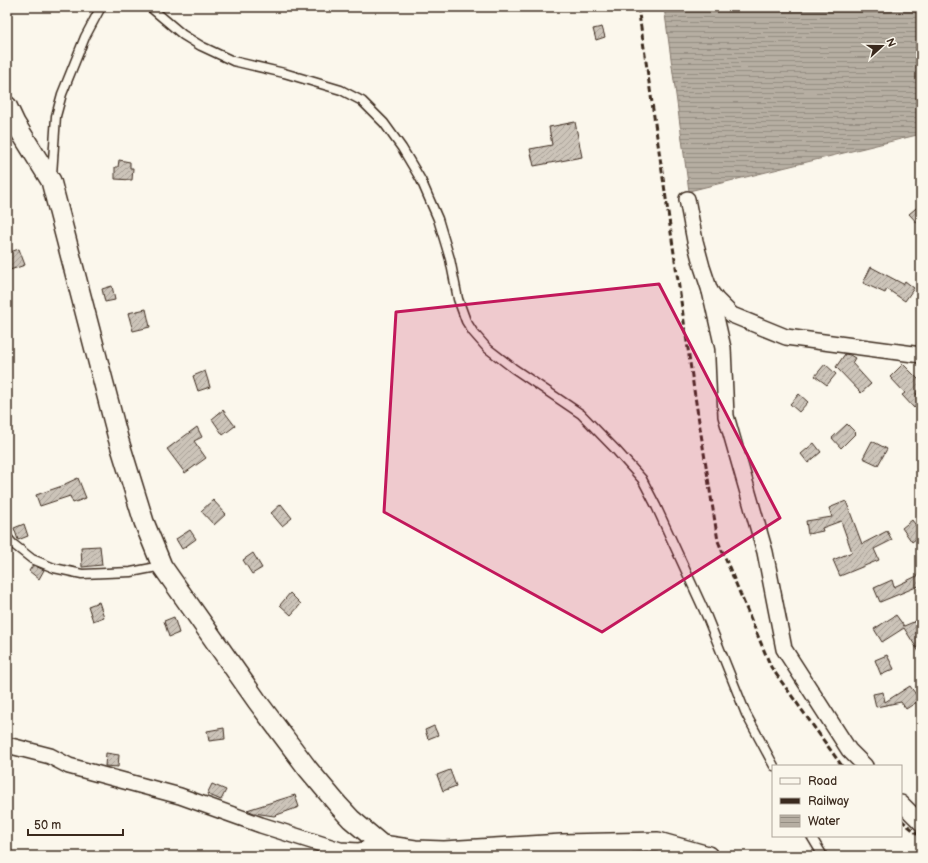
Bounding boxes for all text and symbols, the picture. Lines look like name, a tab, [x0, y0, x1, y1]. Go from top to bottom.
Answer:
north arrow	[862, 26, 902, 66]
text: N	[883, 36, 898, 49]
legend	[772, 765, 902, 837]
text: Road	[808, 774, 837, 789]
text: Railway	[808, 794, 850, 809]
scale bar	[28, 811, 123, 837]
text: Water	[808, 814, 840, 829]
text: 50 m	[34, 818, 61, 833]

